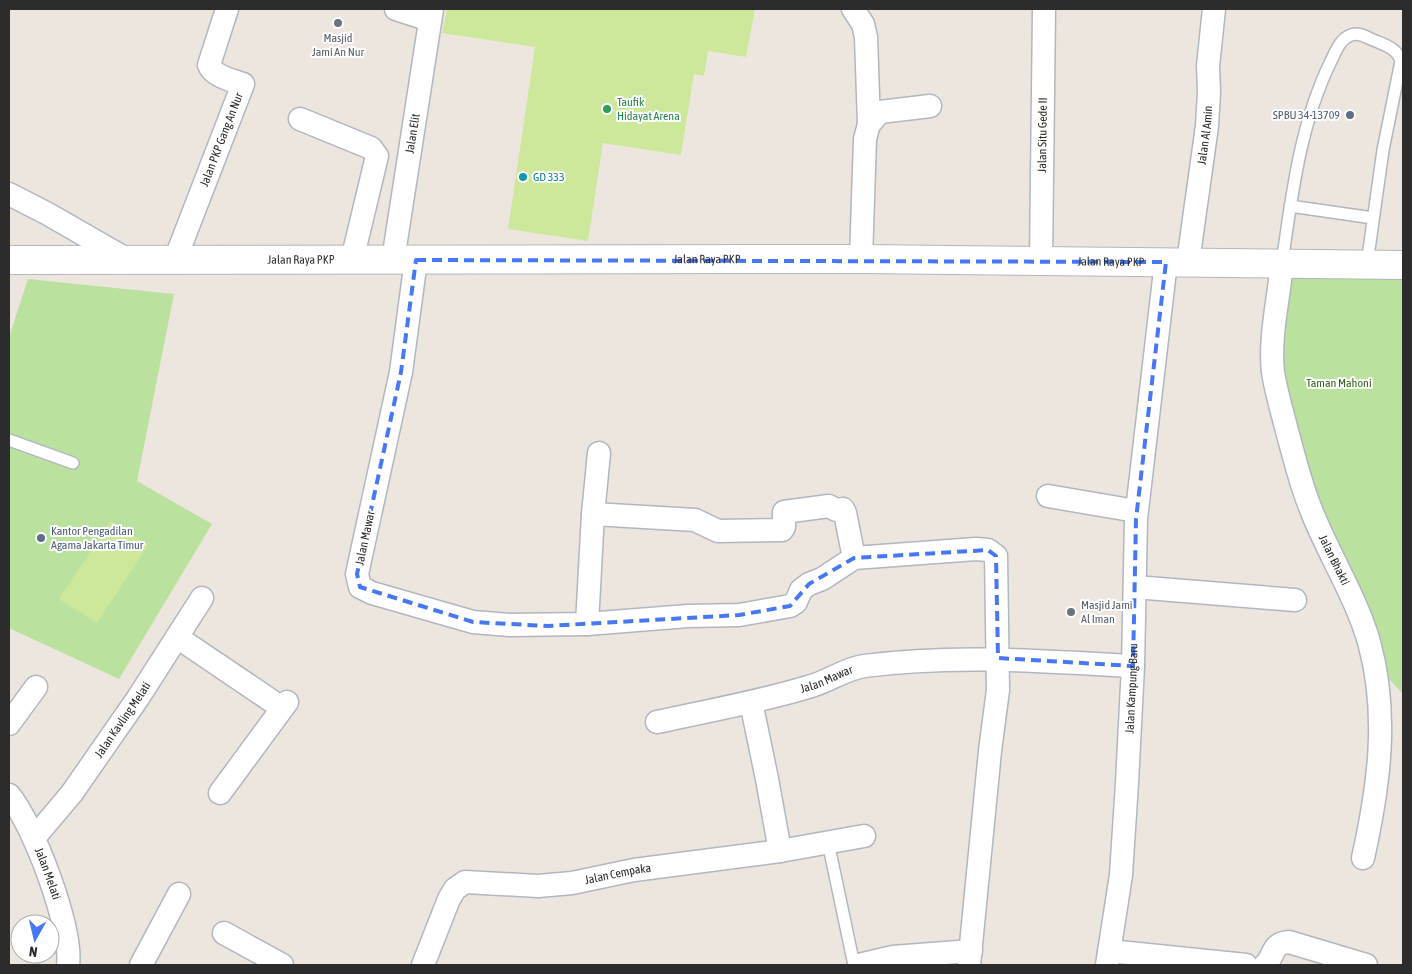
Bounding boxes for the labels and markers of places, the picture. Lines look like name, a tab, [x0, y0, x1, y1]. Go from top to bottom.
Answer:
marker: Masjid Jami An Nur	[332, 17, 344, 29]
place label: Masjid Jami An Nur	[312, 31, 365, 59]
place label: Taufik Hidayat Arena	[617, 95, 680, 123]
marker: Taufik Hidayat Arena	[601, 103, 613, 115]
place label: SPBU 34-13709	[1273, 108, 1340, 122]
marker: SPBU 34-13709	[1344, 109, 1356, 121]
place label: GD 333	[533, 170, 565, 184]
marker: GD 333	[517, 171, 529, 183]
place label: Kantor Pengadilan Agama Jakarta Timur	[51, 524, 144, 552]
marker: Kantor Pengadilan Agama Jakarta Timur	[35, 532, 47, 544]
place label: Masjid Jami Al Iman	[1081, 598, 1133, 626]
marker: Masjid Jami Al Iman	[1065, 606, 1077, 618]

